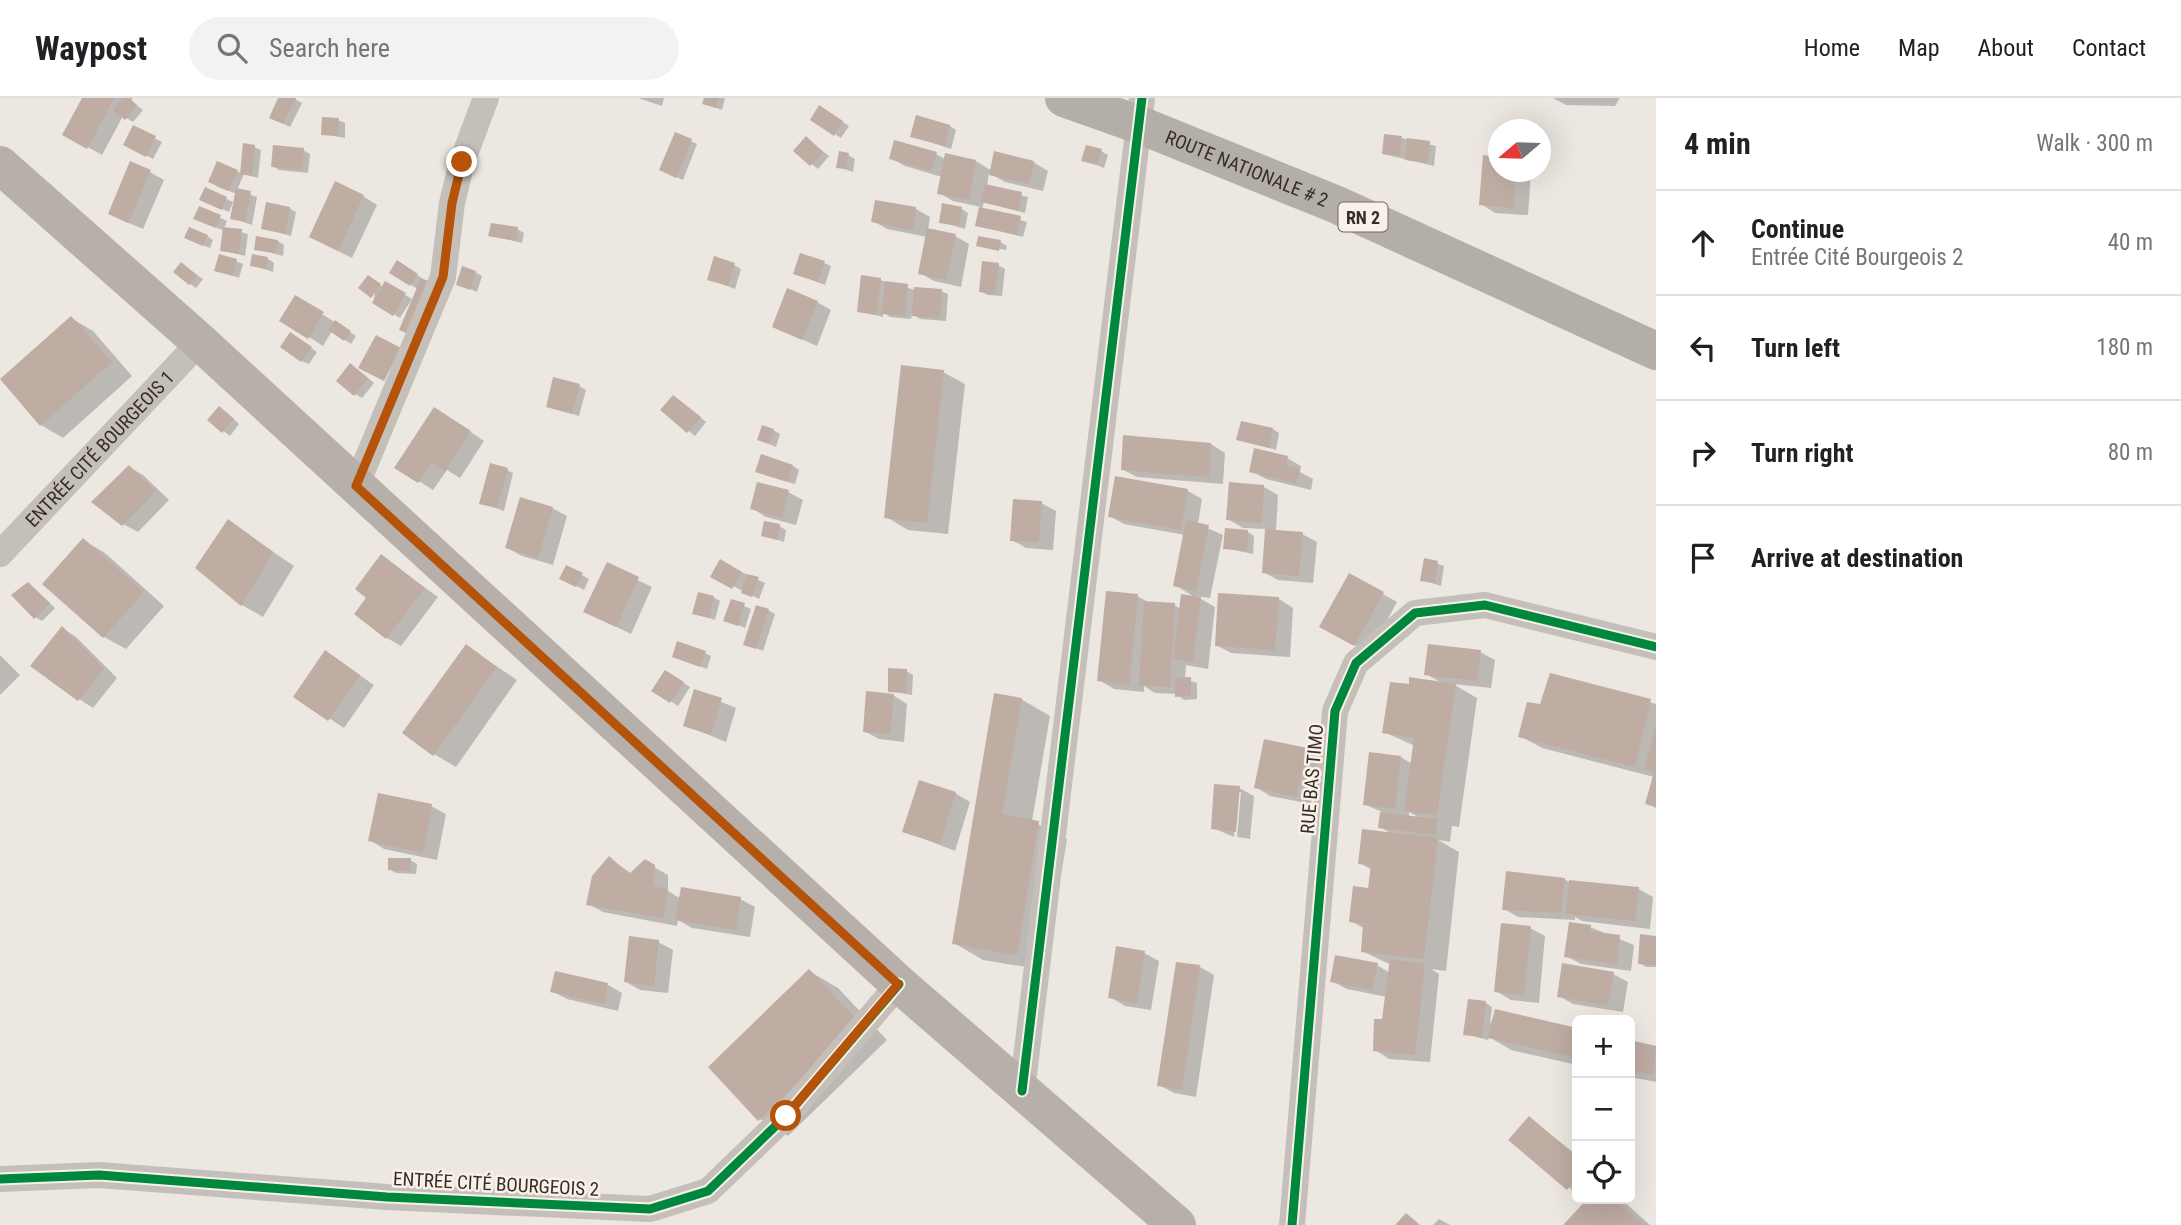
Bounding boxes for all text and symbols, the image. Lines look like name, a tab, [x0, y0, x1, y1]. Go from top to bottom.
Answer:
search box	[189, 17, 679, 80]
text: Waypost	[35, 29, 147, 68]
icon: search	[213, 29, 251, 67]
text: Search here	[269, 33, 390, 63]
text: Home	[1804, 34, 1860, 62]
text: Map	[1898, 34, 1940, 62]
text: About	[1978, 34, 2034, 62]
text: Contact	[2072, 34, 2146, 62]
north arrow	[1488, 119, 1551, 182]
street label: ROUTE NATIONALE # 2	[1162, 125, 1332, 212]
text: 4 min	[1684, 126, 1751, 161]
text: Walk · 300 m	[2036, 130, 2153, 157]
route end	[446, 146, 477, 177]
road number: RN 2	[1338, 202, 1388, 232]
text: Continue	[1751, 214, 1844, 244]
icon: ahead	[1684, 224, 1722, 262]
text: 40 m	[2108, 229, 2153, 256]
text: Entrée Cité Bourgeois 2	[1751, 244, 1963, 271]
icon: left	[1684, 329, 1722, 367]
text: Turn left	[1751, 333, 1840, 363]
text: 180 m	[2096, 334, 2153, 361]
street label: ENTRÉE CITÉ BOURGEOIS 1	[20, 366, 179, 531]
icon: right	[1684, 434, 1722, 472]
text: Turn right	[1751, 438, 1853, 468]
text: 80 m	[2108, 439, 2153, 466]
icon: arrive	[1684, 539, 1722, 577]
text: Arrive at destination	[1751, 543, 1963, 573]
street label: RUE BAS TIMO	[1296, 723, 1328, 835]
map controls	[1572, 1015, 1635, 1204]
button: +	[1572, 1015, 1635, 1078]
button: −	[1572, 1078, 1635, 1141]
route start	[770, 1100, 801, 1131]
button: locate	[1572, 1141, 1635, 1204]
street label: ENTRÉE CITÉ BOURGEOIS 2	[392, 1167, 600, 1201]

